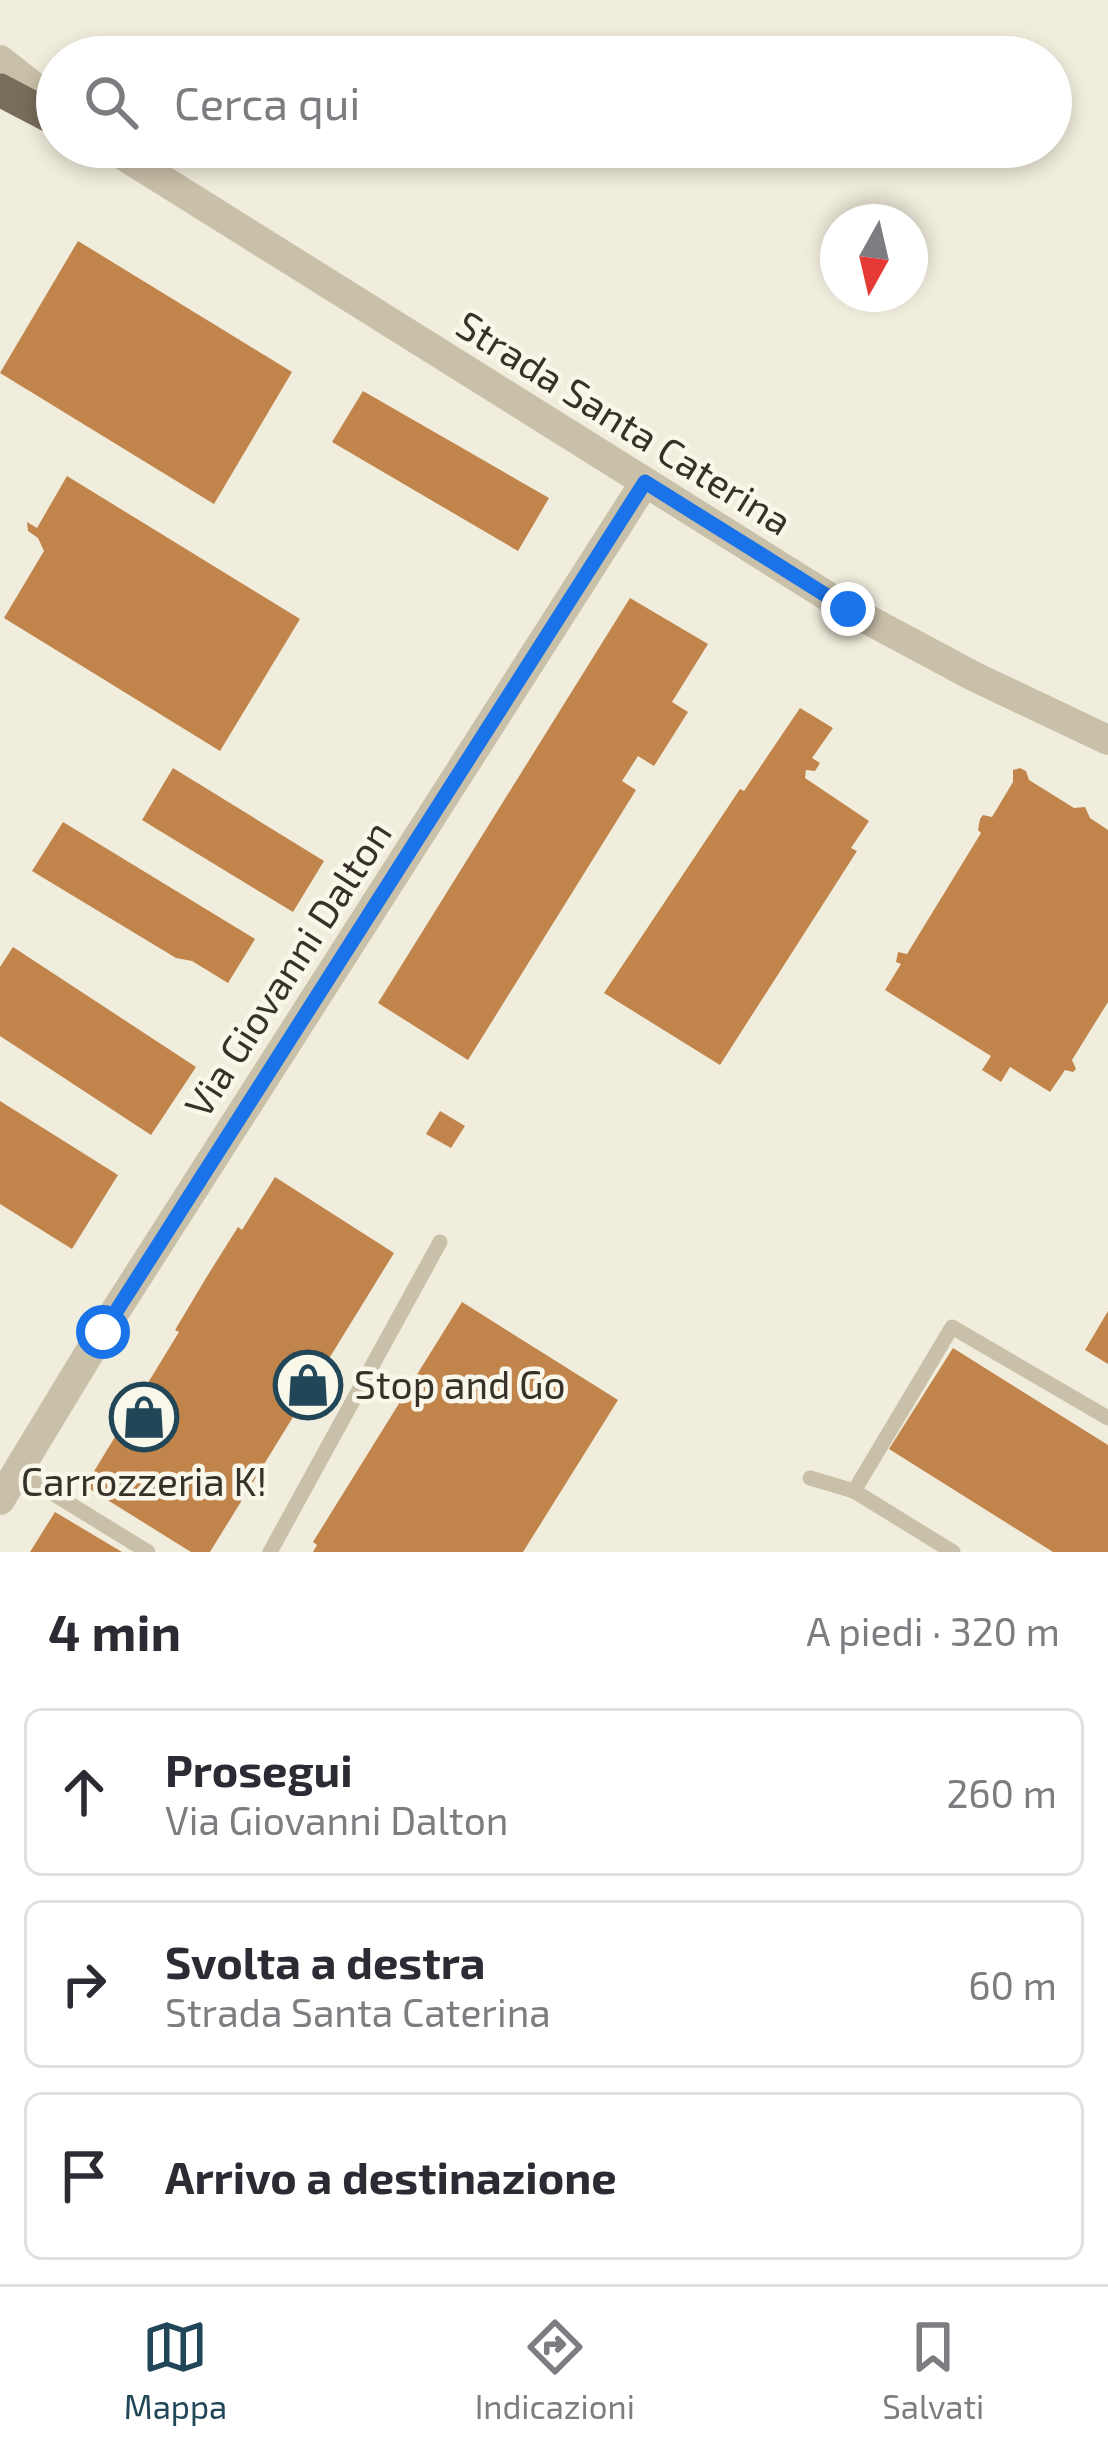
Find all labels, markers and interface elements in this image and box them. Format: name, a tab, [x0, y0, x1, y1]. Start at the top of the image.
search box	[36, 36, 1072, 168]
icon: search	[78, 69, 144, 135]
text: Cerca qui	[174, 75, 360, 129]
north arrow	[820, 204, 928, 312]
street label: Strada Santa Caterina	[449, 300, 801, 544]
route end	[821, 582, 875, 636]
street label: Via Giovanni Dalton	[173, 811, 400, 1125]
route start	[76, 1305, 130, 1359]
shop icon: Stop and Go	[273, 1350, 343, 1420]
place label: Stop and Go	[354, 1360, 566, 1407]
shop icon: Carrozzeria K!	[109, 1382, 179, 1452]
place label: Carrozzeria K!	[21, 1457, 267, 1504]
text: 4 min	[48, 1600, 181, 1661]
text: A piedi · 320 m	[806, 1607, 1060, 1654]
text: Prosegui	[165, 1742, 353, 1796]
icon: ahead	[51, 1759, 117, 1825]
text: 260 m	[946, 1769, 1057, 1816]
text: Via Giovanni Dalton	[165, 1796, 508, 1843]
text: Svolta a destra	[165, 1934, 485, 1988]
icon: right	[51, 1951, 117, 2017]
text: 60 m	[968, 1961, 1057, 2008]
text: Strada Santa Caterina	[165, 1988, 551, 2035]
icon: arrive	[51, 2143, 117, 2209]
text: Arrivo a destinazione	[165, 2149, 617, 2203]
tab: Mappa	[124, 2314, 227, 2426]
tab: Indicazioni	[475, 2314, 635, 2426]
tab: Salvati	[882, 2314, 984, 2426]

